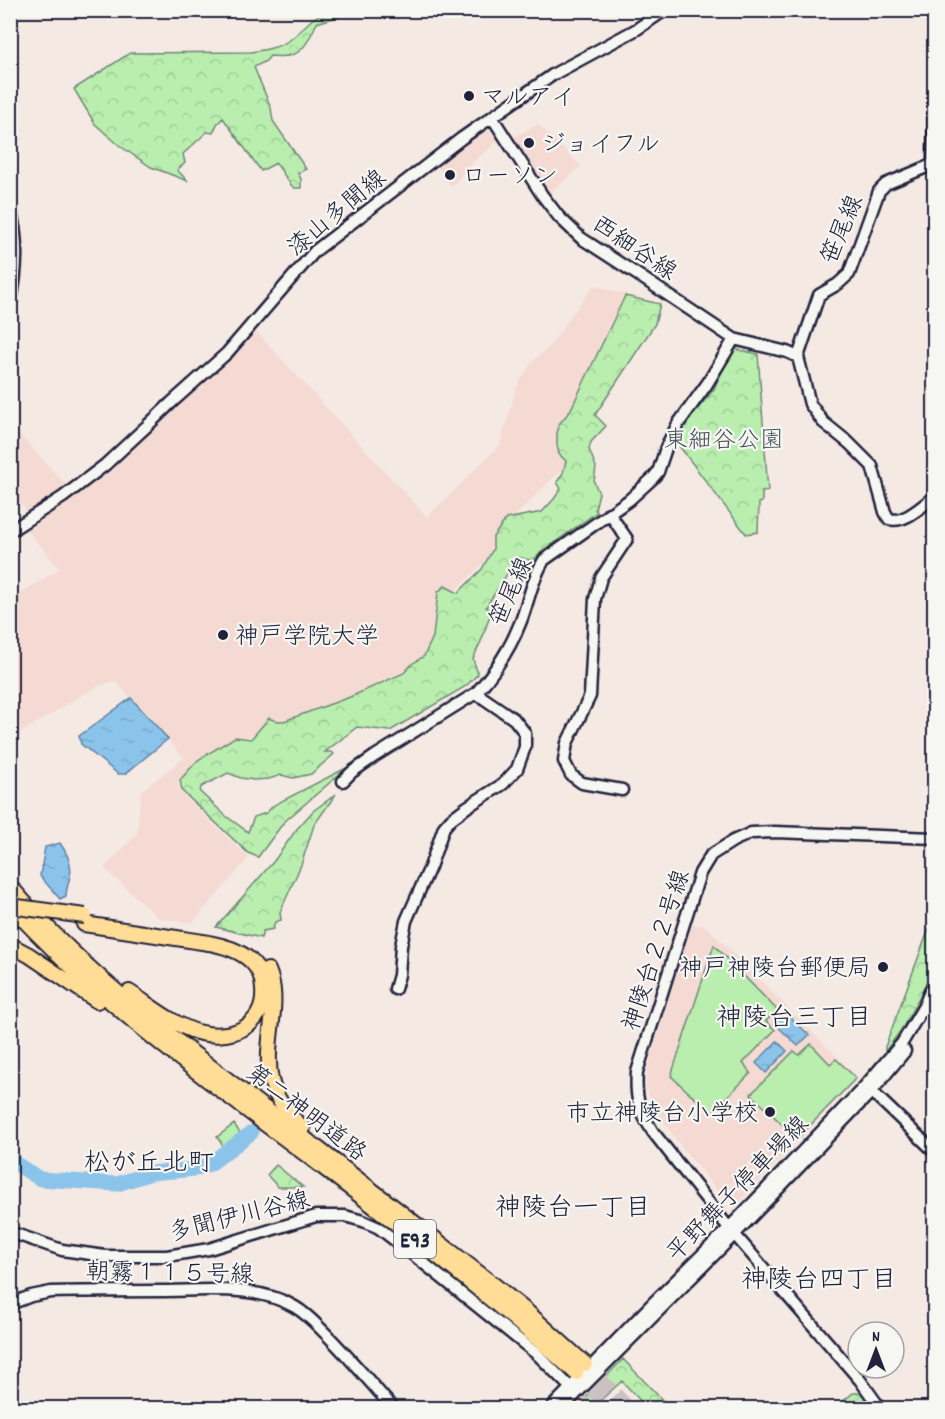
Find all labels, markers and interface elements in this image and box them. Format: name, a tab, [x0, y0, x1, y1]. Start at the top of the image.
place label: マルアイ	[481, 82, 575, 116]
marker: マルアイ	[462, 89, 476, 103]
place label: ジョイフル	[541, 129, 660, 163]
marker: ジョイフル	[522, 136, 536, 150]
place label: ローソン	[462, 161, 558, 195]
street label: 漆山多聞線	[281, 163, 395, 266]
marker: ローソン	[443, 168, 457, 182]
street label: 笹尾線	[814, 190, 873, 270]
street label: 西細谷線	[584, 209, 683, 290]
park label: 東細谷公園	[664, 425, 784, 459]
street label: 笹尾線	[483, 552, 543, 632]
place label: 神戸学院大学	[235, 621, 379, 655]
marker: 神戸学院大学	[216, 628, 230, 642]
street label: 神陵台２２号線	[616, 866, 700, 1036]
place label: 神戸神陵台郵便局	[679, 953, 871, 987]
marker: 神戸神陵台郵便局	[876, 960, 890, 974]
district label: 神陵台三丁目	[716, 1001, 872, 1038]
street label: 第二神明道路	[237, 1057, 373, 1171]
place label: 市立神陵台小学校	[566, 1098, 758, 1132]
marker: 市立神陵台小学校	[763, 1105, 777, 1119]
street label: 平野舞子停車場線	[660, 1109, 818, 1271]
district label: 松が丘北町	[84, 1146, 214, 1183]
street label: 多聞伊川谷線	[166, 1184, 314, 1252]
district label: 神陵台一丁目	[495, 1191, 651, 1228]
road number: E93	[394, 1220, 436, 1258]
street label: 朝霧１１５号線	[86, 1257, 254, 1293]
district label: 神陵台四丁目	[741, 1263, 897, 1300]
north arrow	[846, 1320, 906, 1380]
text: N	[872, 1326, 880, 1349]

